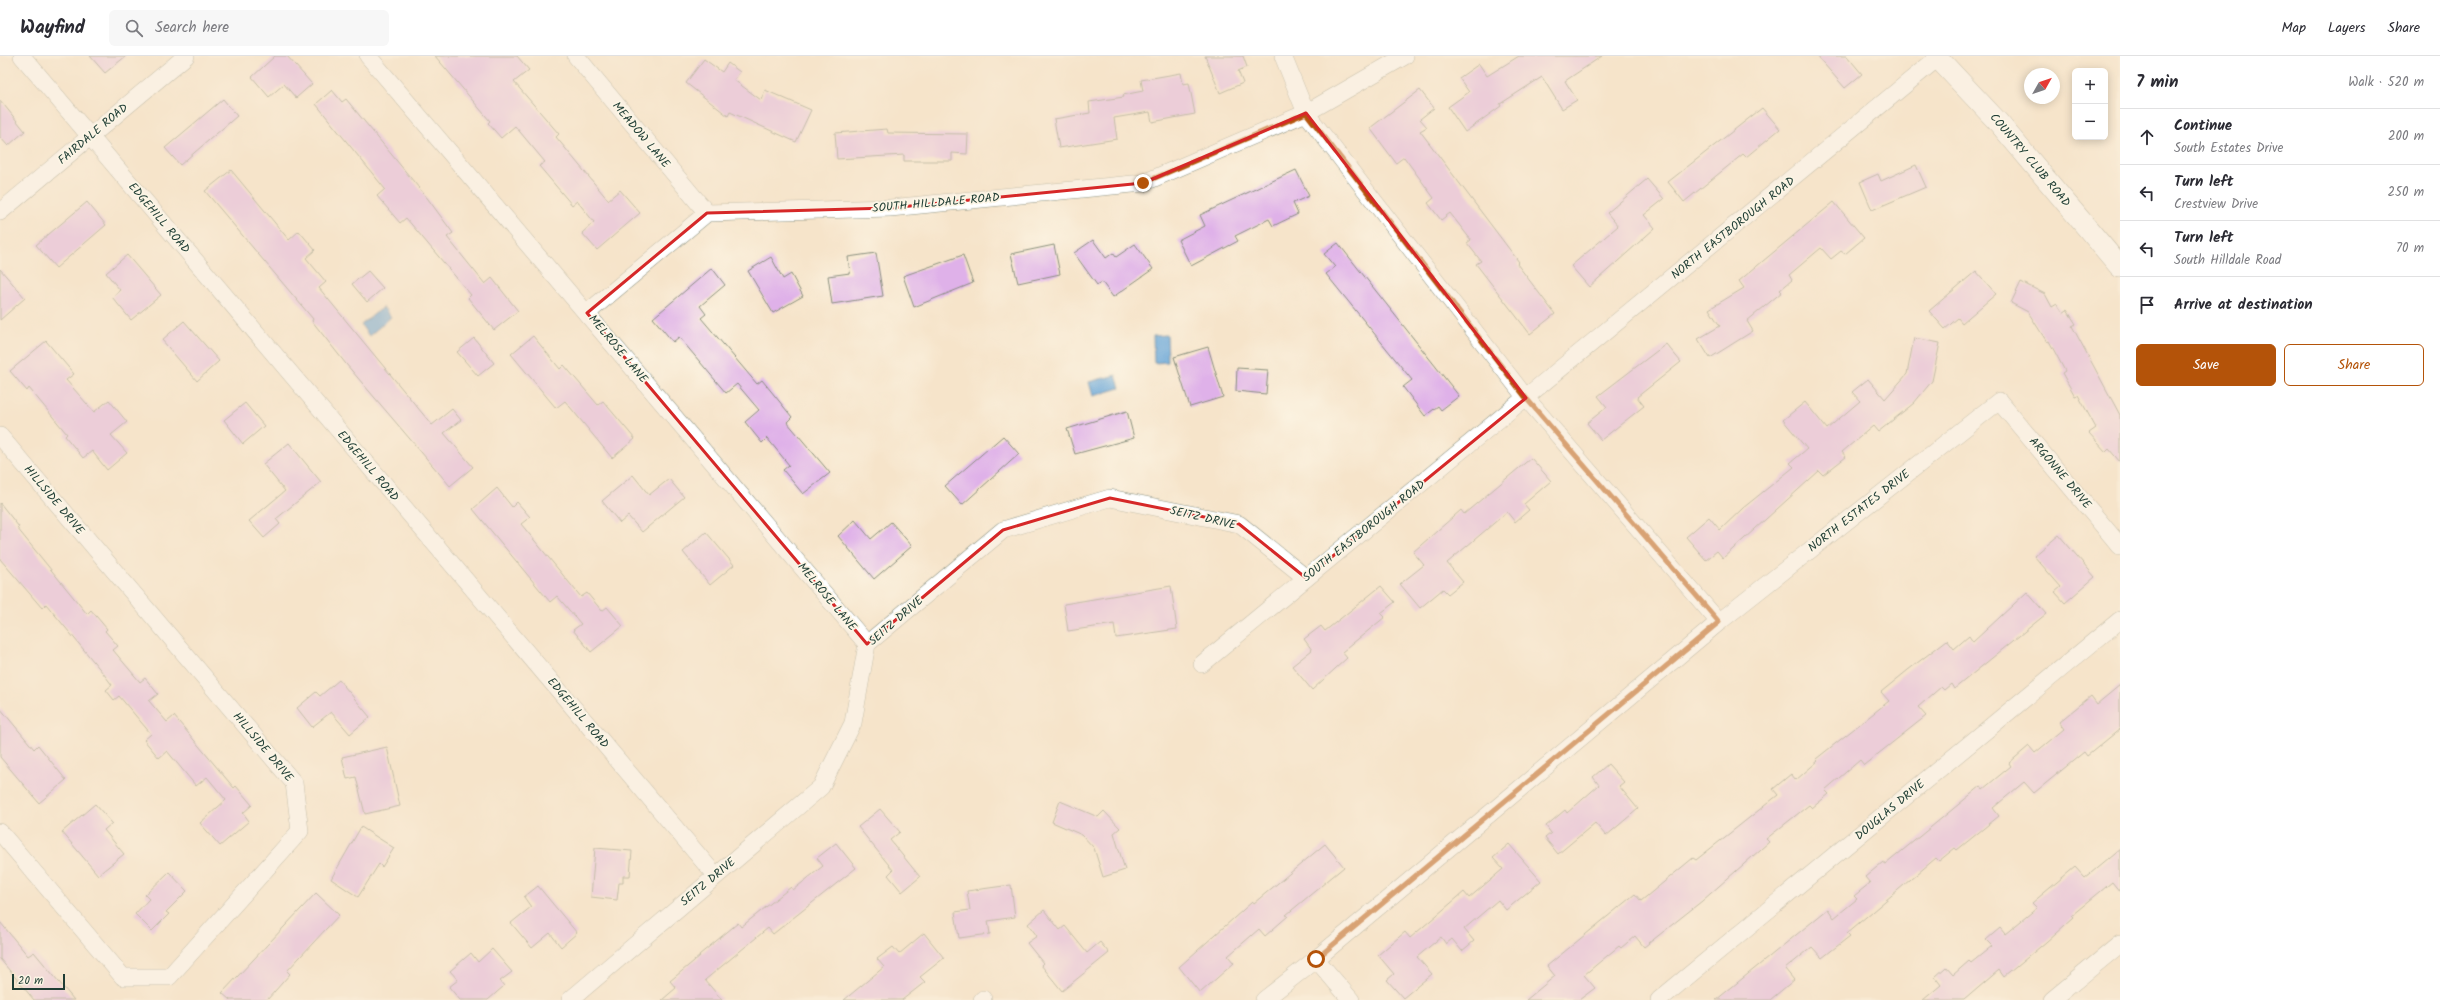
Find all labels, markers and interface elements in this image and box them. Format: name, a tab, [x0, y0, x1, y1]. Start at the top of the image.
search box	[109, 10, 389, 46]
text: Wayfind	[20, 13, 85, 43]
text: Search here	[155, 16, 229, 40]
icon: search	[123, 17, 145, 39]
text: Map	[2282, 17, 2306, 39]
text: Layers	[2328, 17, 2366, 39]
text: Share	[2388, 17, 2420, 39]
north arrow	[2024, 68, 2060, 104]
map controls	[2072, 68, 2108, 140]
button: +	[2072, 68, 2108, 104]
text: 7 min	[2136, 69, 2178, 96]
text: Walk · 520 m	[2348, 72, 2424, 93]
street label: MEADOW LANE	[607, 97, 675, 173]
street label: FAIRDALE ROAD	[54, 99, 133, 169]
button: −	[2072, 104, 2108, 140]
street label: COUNTRY CLUB ROAD	[1985, 109, 2075, 211]
text: Continue	[2174, 114, 2232, 138]
icon: ahead	[2136, 126, 2158, 148]
text: 200 m	[2388, 126, 2424, 147]
text: South Estates Drive	[2174, 138, 2283, 159]
text: Turn left	[2174, 170, 2234, 194]
street label: NORTH EASTBOROUGH ROAD	[1667, 172, 1799, 284]
route end	[1134, 174, 1152, 192]
street label: EDGEHILL ROAD	[123, 178, 195, 258]
icon: left	[2136, 182, 2158, 204]
text: 250 m	[2387, 182, 2424, 203]
street label: SOUTH HILLDALE ROAD	[871, 188, 1001, 218]
text: Crestview Drive	[2174, 194, 2258, 215]
text: Turn left	[2174, 226, 2234, 250]
icon: left	[2136, 238, 2158, 260]
text: 70 m	[2396, 238, 2424, 259]
text: South Hilldale Road	[2174, 250, 2281, 271]
text: Arrive at destination	[2174, 293, 2313, 317]
icon: arrive	[2136, 294, 2158, 316]
street label: MELROSE LANE	[584, 310, 653, 388]
button: Save	[2136, 344, 2276, 386]
button: Share	[2284, 344, 2424, 386]
street label: EDGEHILL ROAD	[332, 426, 404, 506]
street label: ARGONNE DRIVE	[2024, 433, 2096, 514]
street label: HILLSIDE DRIVE	[19, 461, 90, 540]
street label: NORTH ESTATES DRIVE	[1804, 464, 1915, 557]
street label: SOUTH EASTBOROUGH ROAD	[1298, 475, 1430, 587]
street label: SEITZ DRIVE	[1168, 501, 1239, 535]
street label: MELROSE LANE	[793, 558, 862, 636]
street label: SEITZ DRIVE	[864, 591, 928, 650]
street label: EDGEHILL ROAD	[542, 673, 614, 753]
street label: HILLSIDE DRIVE	[228, 708, 299, 787]
street label: DOUGLAS DRIVE	[1851, 774, 1930, 845]
street label: SEITZ DRIVE	[676, 852, 741, 911]
route start	[1307, 950, 1325, 968]
scale bar	[12, 972, 65, 991]
text: 20 m	[18, 972, 43, 990]

